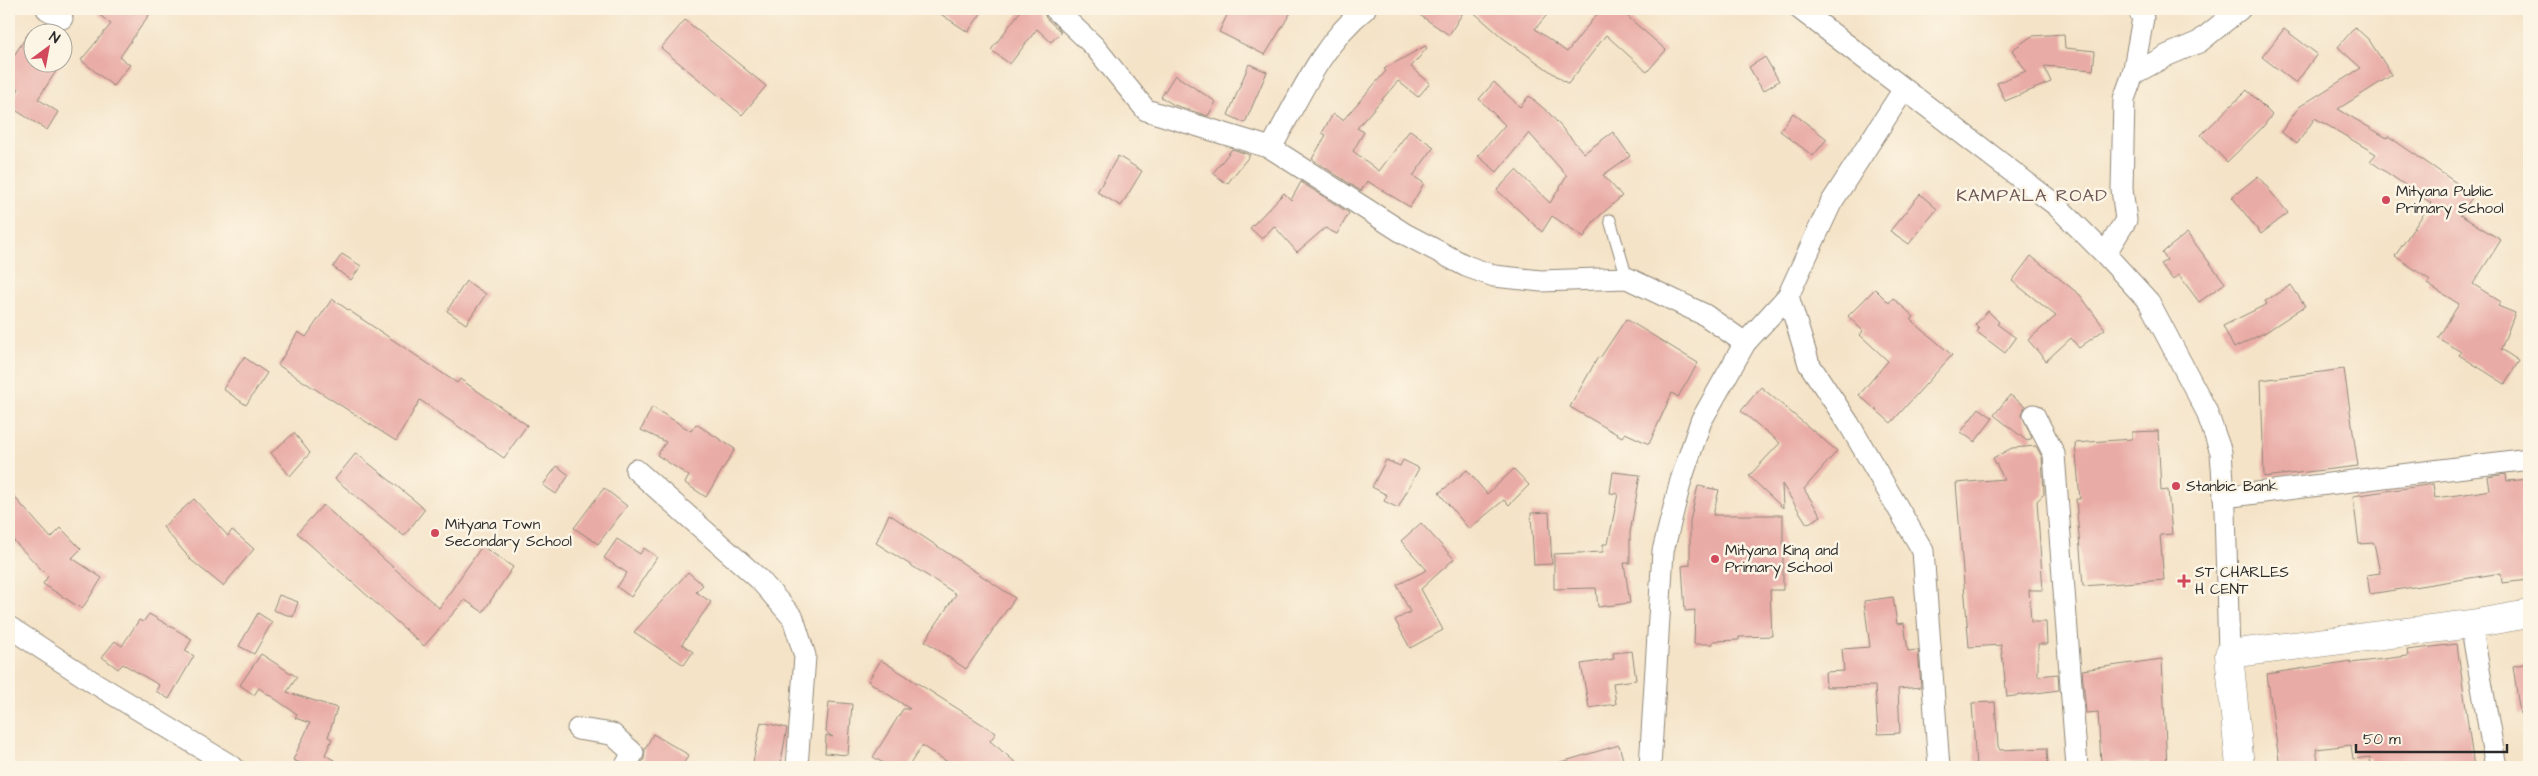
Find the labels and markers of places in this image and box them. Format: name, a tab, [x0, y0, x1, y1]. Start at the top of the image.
place label: Mityana Public Primary School	[2396, 181, 2504, 220]
marker: Mityana Public Primary School	[2380, 194, 2392, 206]
place label: Stanbic Bank	[2186, 476, 2278, 497]
marker: Stanbic Bank	[2170, 480, 2182, 492]
place label: Mityana Town Secondary School	[445, 514, 572, 553]
marker: Mityana Town Secondary School	[429, 527, 441, 539]
place label: Mityana King and Primary School	[1725, 540, 1838, 579]
marker: Mityana King and Primary School	[1709, 553, 1721, 565]
place label: ST CHARLES H CENT	[2195, 562, 2289, 600]
marker: ST CHARLES H CENT	[2177, 574, 2191, 588]

